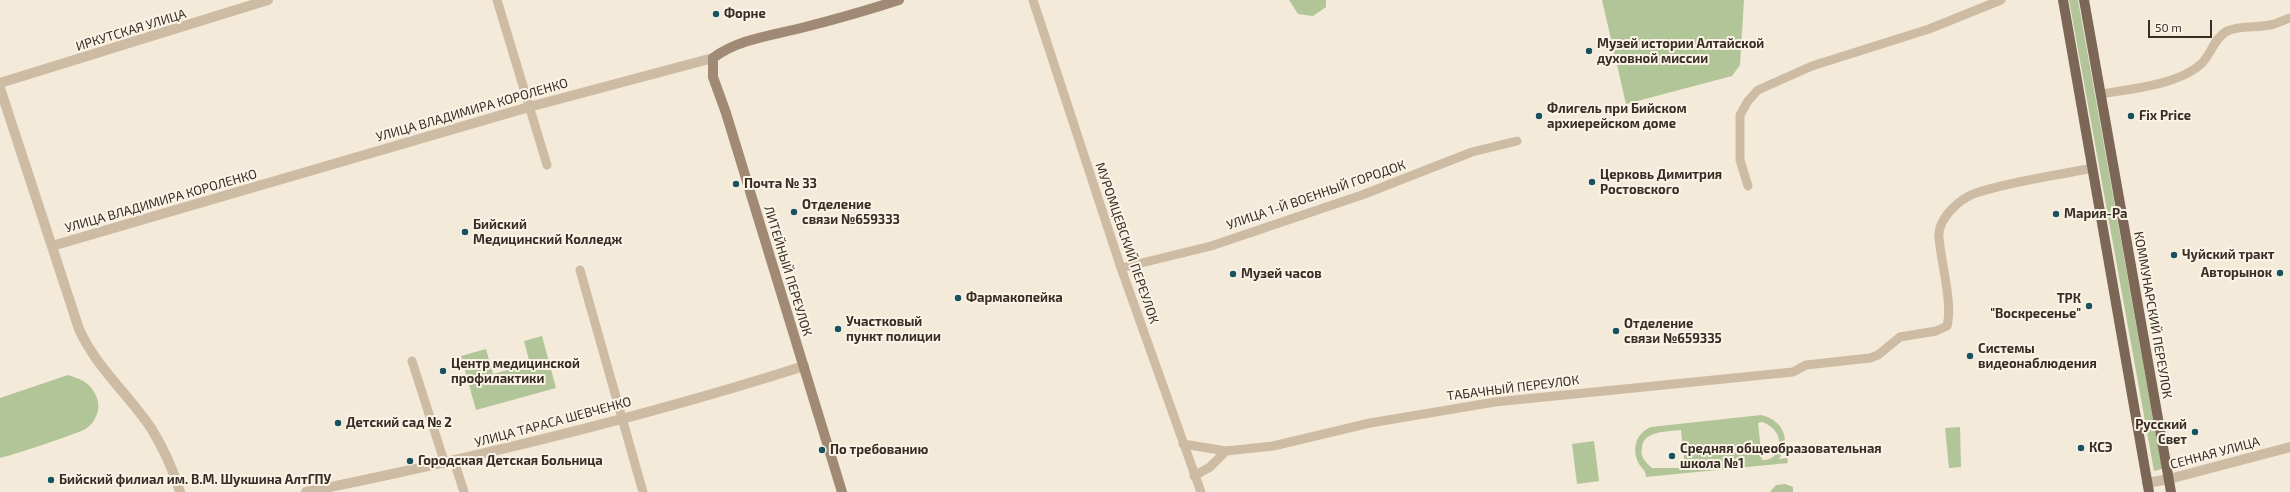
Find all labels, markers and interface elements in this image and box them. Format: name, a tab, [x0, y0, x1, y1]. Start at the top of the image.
street label: ИРКУТСКАЯ УЛИЦА	[74, 6, 188, 54]
place label: Форне	[724, 6, 766, 22]
marker: Форне	[711, 9, 721, 19]
scale bar	[2150, 12, 2214, 38]
text: 50 m	[2155, 20, 2182, 34]
place label: Музей истории Алтайской духовной миссии	[1597, 36, 1764, 67]
marker: Музей истории Алтайской духовной миссии	[1584, 46, 1594, 56]
street label: УЛИЦА ВЛАДИМИРА КОРОЛЕНКО	[374, 75, 570, 145]
place label: Флигель при Бийском архиерейском доме	[1547, 101, 1687, 132]
place label: Fix Price	[2139, 108, 2191, 124]
marker: Флигель при Бийском архиерейском доме	[1534, 111, 1544, 121]
marker: Fix Price	[2126, 111, 2136, 121]
street label: УЛИЦА 1-Й ВОЕННЫЙ ГОРОДОК	[1225, 157, 1407, 233]
street label: МУРОМЦЕВСКИЙ ПЕРЕУЛОК	[1092, 160, 1162, 326]
street label: УЛИЦА ВЛАДИМИРА КОРОЛЕНКО	[63, 166, 259, 236]
place label: Церковь Димитрия Ростовского	[1600, 167, 1722, 198]
place label: Почта № 33	[744, 176, 817, 192]
marker: Церковь Димитрия Ростовского	[1587, 177, 1597, 187]
marker: Почта № 33	[731, 179, 741, 189]
place label: Отделение связи №659333	[802, 197, 900, 228]
street label: ЛИТЕЙНЫЙ ПЕРЕУЛОК	[761, 204, 815, 338]
place label: Мария-Ра	[2064, 206, 2127, 222]
marker: Отделение связи №659333	[789, 207, 799, 217]
marker: Мария-Ра	[2051, 209, 2061, 219]
place label: Бийский Медицинский Колледж	[473, 217, 622, 248]
marker: Бийский Медицинский Колледж	[460, 227, 470, 237]
street label: КОММУНАРСКИЙ ПЕРЕУЛОК	[2131, 230, 2175, 400]
place label: Чуйский тракт	[2182, 247, 2275, 263]
marker: Чуйский тракт	[2169, 250, 2179, 260]
place label: Авторынок	[2201, 265, 2272, 281]
place label: Музей часов	[1241, 266, 1322, 282]
marker: Авторынок	[2275, 268, 2285, 278]
marker: Музей часов	[1228, 269, 1238, 279]
place label: Фармакопейка	[966, 290, 1063, 306]
place label: ТРК "Воскресенье"	[1990, 291, 2081, 322]
marker: Фармакопейка	[953, 293, 963, 303]
marker: ТРК "Воскресенье"	[2084, 301, 2094, 311]
place label: Участковый пункт полиции	[846, 314, 941, 345]
place label: Отделение связи №659335	[1624, 316, 1722, 347]
marker: Участковый пункт полиции	[833, 324, 843, 334]
marker: Отделение связи №659335	[1611, 326, 1621, 336]
place label: Системы видеонаблюдения	[1978, 341, 2097, 372]
marker: Системы видеонаблюдения	[1965, 351, 1975, 361]
place label: Центр медицинской профилактики	[451, 356, 580, 387]
marker: Центр медицинской профилактики	[438, 366, 448, 376]
street label: ТАБАЧНЫЙ ПЕРЕУЛОК	[1446, 372, 1580, 404]
street label: УЛИЦА ТАРАСА ШЕВЧЕНКО	[473, 394, 633, 450]
place label: Детский сад № 2	[346, 415, 452, 431]
place label: Русский Свет	[2135, 417, 2187, 448]
marker: Детский сад № 2	[333, 418, 343, 428]
marker: Русский Свет	[2190, 427, 2200, 437]
street label: СЕННАЯ УЛИЦА	[2168, 434, 2262, 472]
place label: КСЭ	[2089, 440, 2113, 456]
place label: Средняя общеобразовательная школа №1	[1680, 441, 1882, 472]
place label: По требованию	[830, 442, 928, 458]
marker: КСЭ	[2076, 443, 2086, 453]
marker: По требованию	[817, 445, 827, 455]
marker: Средняя общеобразовательная школа №1	[1667, 451, 1677, 461]
place label: Городская Детская Больница	[418, 453, 603, 469]
marker: Городская Детская Больница	[405, 456, 415, 466]
place label: Бийский филиал им. В.М. Шукшина АлтГПУ	[59, 472, 331, 488]
marker: Бийский филиал им. В.М. Шукшина АлтГПУ	[46, 475, 56, 485]

